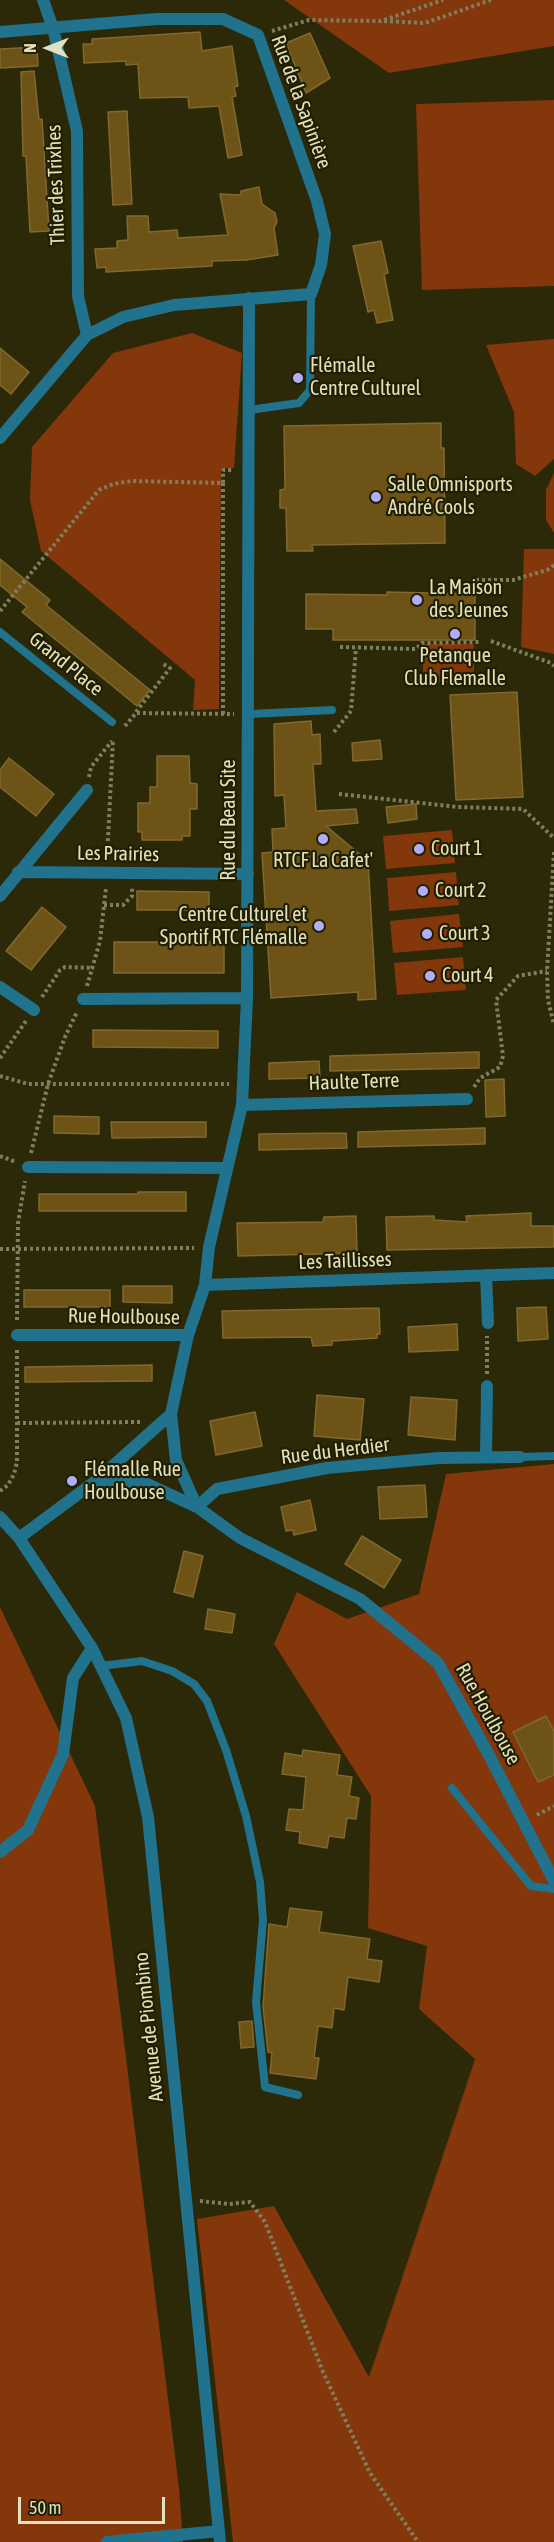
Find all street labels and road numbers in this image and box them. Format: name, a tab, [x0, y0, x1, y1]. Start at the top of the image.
street label: Rue de la Sapinière	[266, 32, 336, 172]
street label: Thier des Trixhes	[42, 124, 70, 246]
street label: Grand Place	[24, 627, 108, 701]
street label: Rue du Beau Site	[217, 759, 241, 881]
street label: Les Prairies	[77, 841, 159, 867]
street label: Haulte Terre	[308, 1068, 400, 1096]
street label: Les Taillisses	[298, 1247, 392, 1275]
street label: Rue Houlbouse	[68, 1304, 180, 1330]
street label: Rue du Herdier	[279, 1432, 391, 1470]
street label: Rue Houlbouse	[450, 1659, 526, 1769]
street label: Avenue de Piombino	[129, 1951, 169, 2103]

